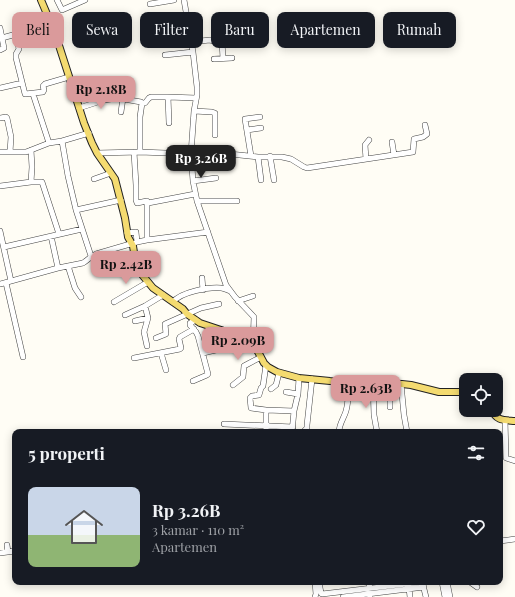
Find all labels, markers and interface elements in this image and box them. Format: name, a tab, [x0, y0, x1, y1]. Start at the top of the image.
chip: Beli	[12, 12, 64, 48]
chip: Sewa	[72, 12, 132, 48]
chip: Filter	[140, 12, 203, 48]
chip: Baru	[211, 12, 269, 48]
chip: Apartemen	[277, 12, 375, 48]
chip: Rumah	[383, 12, 456, 48]
pin: Rp 2.18B	[60, 76, 142, 110]
text: Rp 2.18B	[75, 80, 127, 97]
pin: Rp 3.26B	[160, 145, 242, 179]
text: Rp 3.26B	[175, 149, 227, 166]
pin: Rp 2.42B	[85, 251, 167, 285]
text: Rp 2.42B	[100, 255, 152, 272]
pin: Rp 2.09B	[197, 327, 279, 361]
text: Rp 2.09B	[211, 331, 265, 348]
map controls	[459, 373, 503, 417]
button: locate	[459, 373, 503, 417]
pin: Rp 2.63B	[325, 375, 407, 409]
text: Rp 2.63B	[340, 379, 392, 396]
text: 5 properti	[28, 442, 105, 464]
icon: filters	[465, 442, 487, 464]
text: Rp 3.26B	[152, 499, 221, 521]
icon: home	[60, 503, 108, 551]
icon: heart	[465, 516, 487, 538]
text: 3 kamar · 110 m²	[152, 521, 244, 538]
text: Apartemen	[152, 538, 217, 555]

